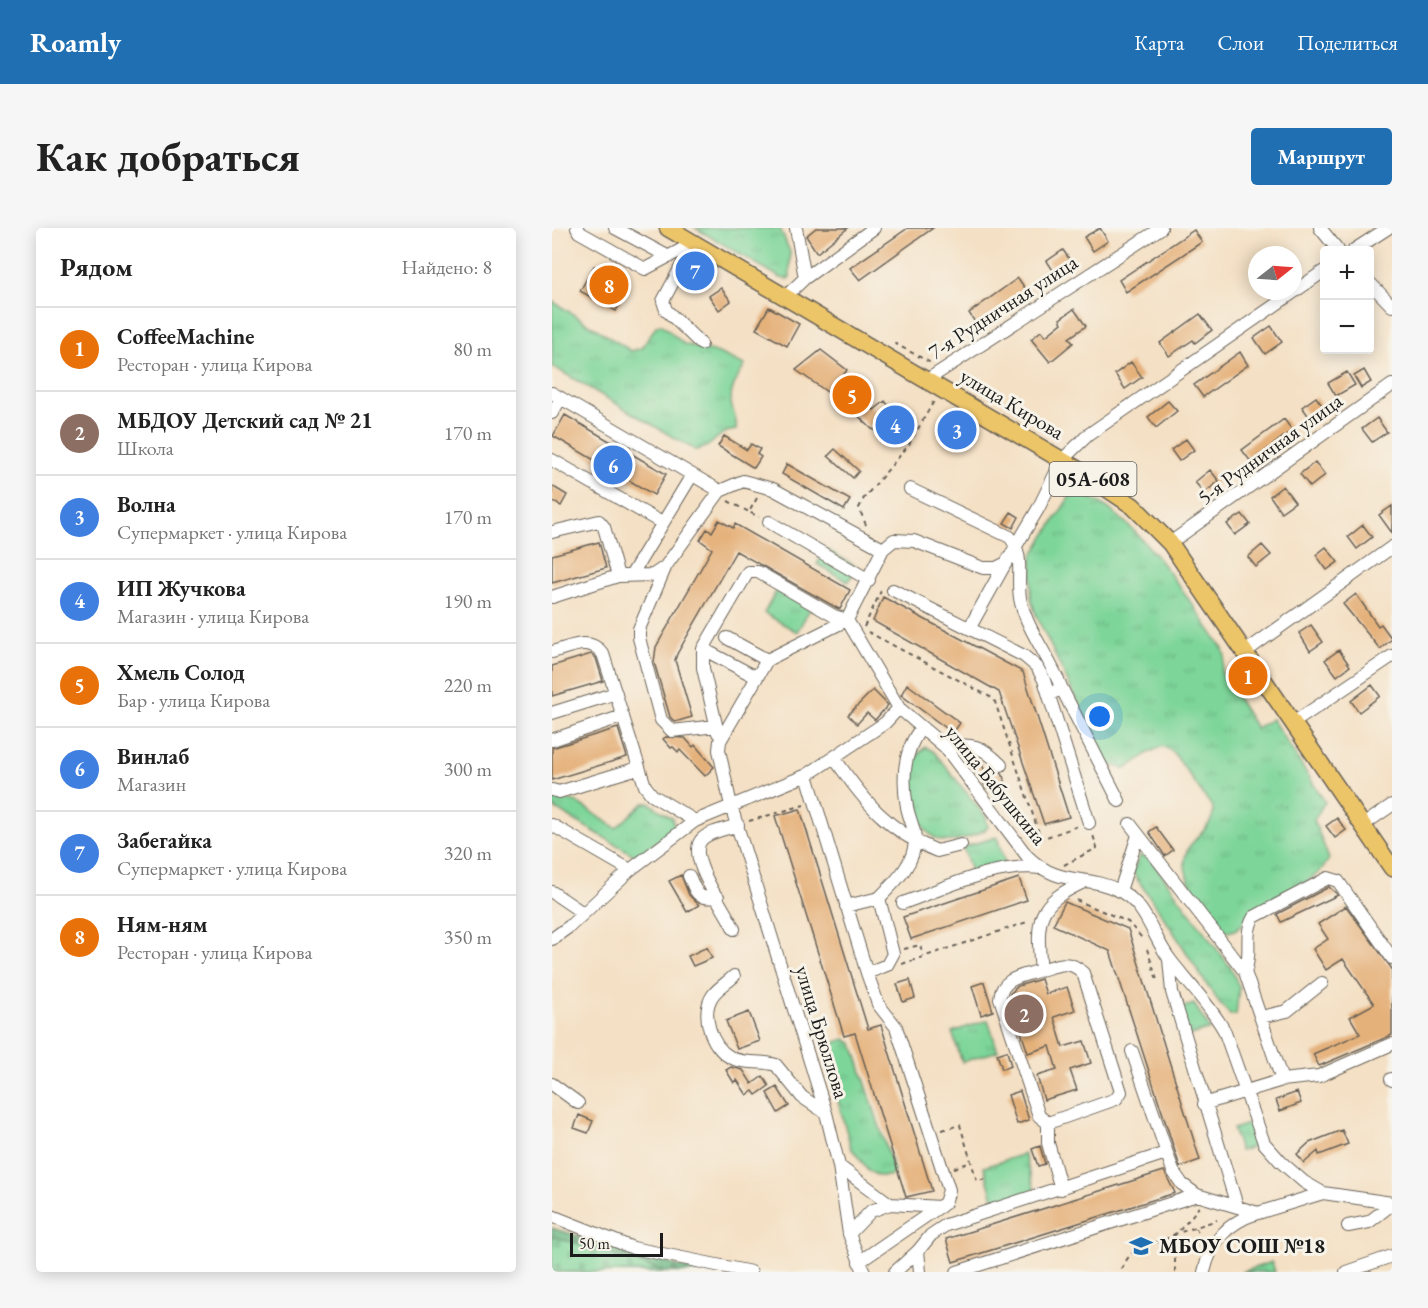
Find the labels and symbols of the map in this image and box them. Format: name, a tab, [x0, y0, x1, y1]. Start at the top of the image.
north arrow	[1248, 246, 1302, 300]
pin: 7	[676, 248, 714, 294]
street label: 7-я Рудничная улица	[923, 248, 1083, 365]
pin: 8	[590, 262, 628, 308]
street label: улица Кирова	[955, 362, 1070, 446]
pin: 5	[832, 372, 872, 418]
street label: 5-я Рудничная улица	[1192, 387, 1348, 510]
pin: 4	[876, 402, 914, 448]
pin: 3	[938, 408, 976, 452]
pin: 6	[594, 442, 632, 488]
road number: 05А-608	[1050, 462, 1136, 496]
pin: 1	[1228, 654, 1268, 698]
your location	[1085, 702, 1114, 731]
street label: улица Бабушкина	[940, 719, 1054, 851]
street label: улица Брюллова	[789, 962, 856, 1102]
pin: 2	[1004, 992, 1044, 1036]
scale bar	[570, 1230, 663, 1258]
place label: МБОУ СОШ №18	[1159, 1232, 1325, 1259]
school or university icon: МБОУ СОШ №18	[1128, 1233, 1154, 1259]

